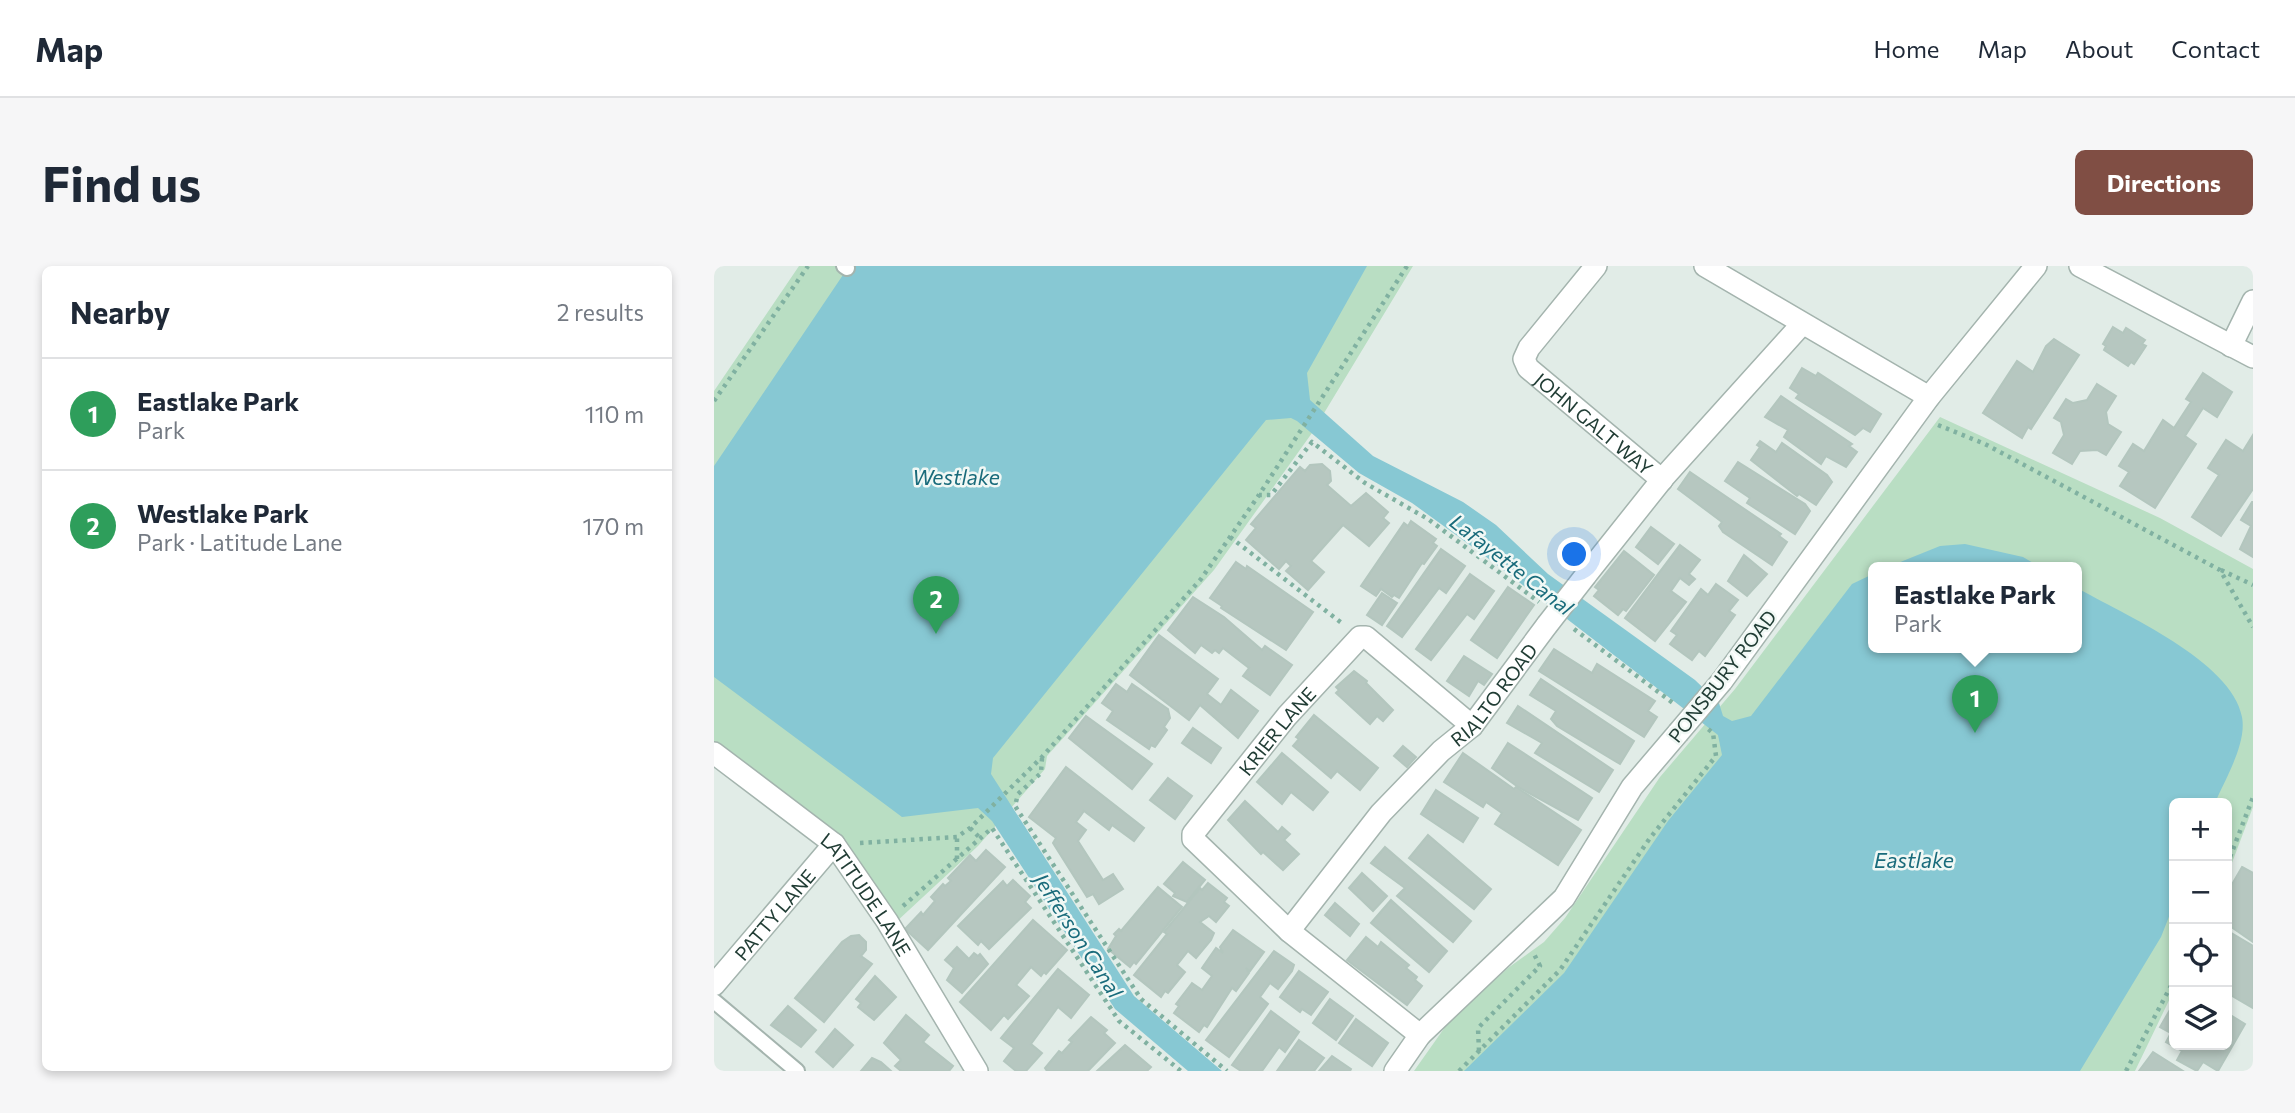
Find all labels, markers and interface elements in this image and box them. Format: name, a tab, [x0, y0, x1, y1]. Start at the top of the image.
text: Map	[35, 28, 103, 69]
text: Home	[1874, 34, 1940, 63]
text: Map	[1978, 34, 2027, 63]
text: About	[2065, 34, 2133, 63]
text: Contact	[2171, 34, 2260, 63]
button: Directions	[2075, 150, 2253, 215]
text: Find us	[42, 152, 201, 212]
text: Nearby	[70, 293, 170, 330]
text: 2 results	[557, 298, 644, 326]
street label: JOHN GALT WAY	[1530, 367, 1658, 479]
text: Eastlake Park	[137, 385, 299, 416]
text: 1	[88, 400, 98, 428]
text: 110 m	[585, 400, 644, 428]
text: Park	[137, 416, 185, 444]
water label: Westlake	[912, 464, 1000, 489]
text: Westlake Park	[137, 497, 309, 528]
water label: Lafayette Canal	[1446, 508, 1579, 620]
text: 2	[86, 512, 100, 540]
text: 170 m	[583, 512, 644, 540]
text: Park · Latitude Lane	[137, 528, 343, 556]
your location	[1557, 537, 1591, 571]
popup	[1868, 562, 2082, 653]
pin: 2	[913, 576, 959, 634]
text: Eastlake Park	[1894, 578, 2056, 609]
street label: PONSBURY ROAD	[1663, 605, 1781, 747]
text: Park	[1894, 609, 1942, 637]
street label: RIALTO ROAD	[1446, 638, 1541, 750]
pin: 1	[1952, 675, 1998, 733]
street label: KRIER LANE	[1233, 682, 1320, 779]
map controls	[2169, 798, 2232, 1050]
button: +	[2169, 798, 2232, 861]
street label: LATITUDE LANE	[817, 827, 916, 960]
water label: Eastlake	[1874, 847, 1954, 872]
button: −	[2169, 861, 2232, 924]
street label: PATTY LANE	[729, 864, 819, 964]
water label: Jefferson Canal	[1028, 866, 1129, 1003]
button: locate	[2169, 924, 2232, 987]
button: layers	[2169, 987, 2232, 1050]

